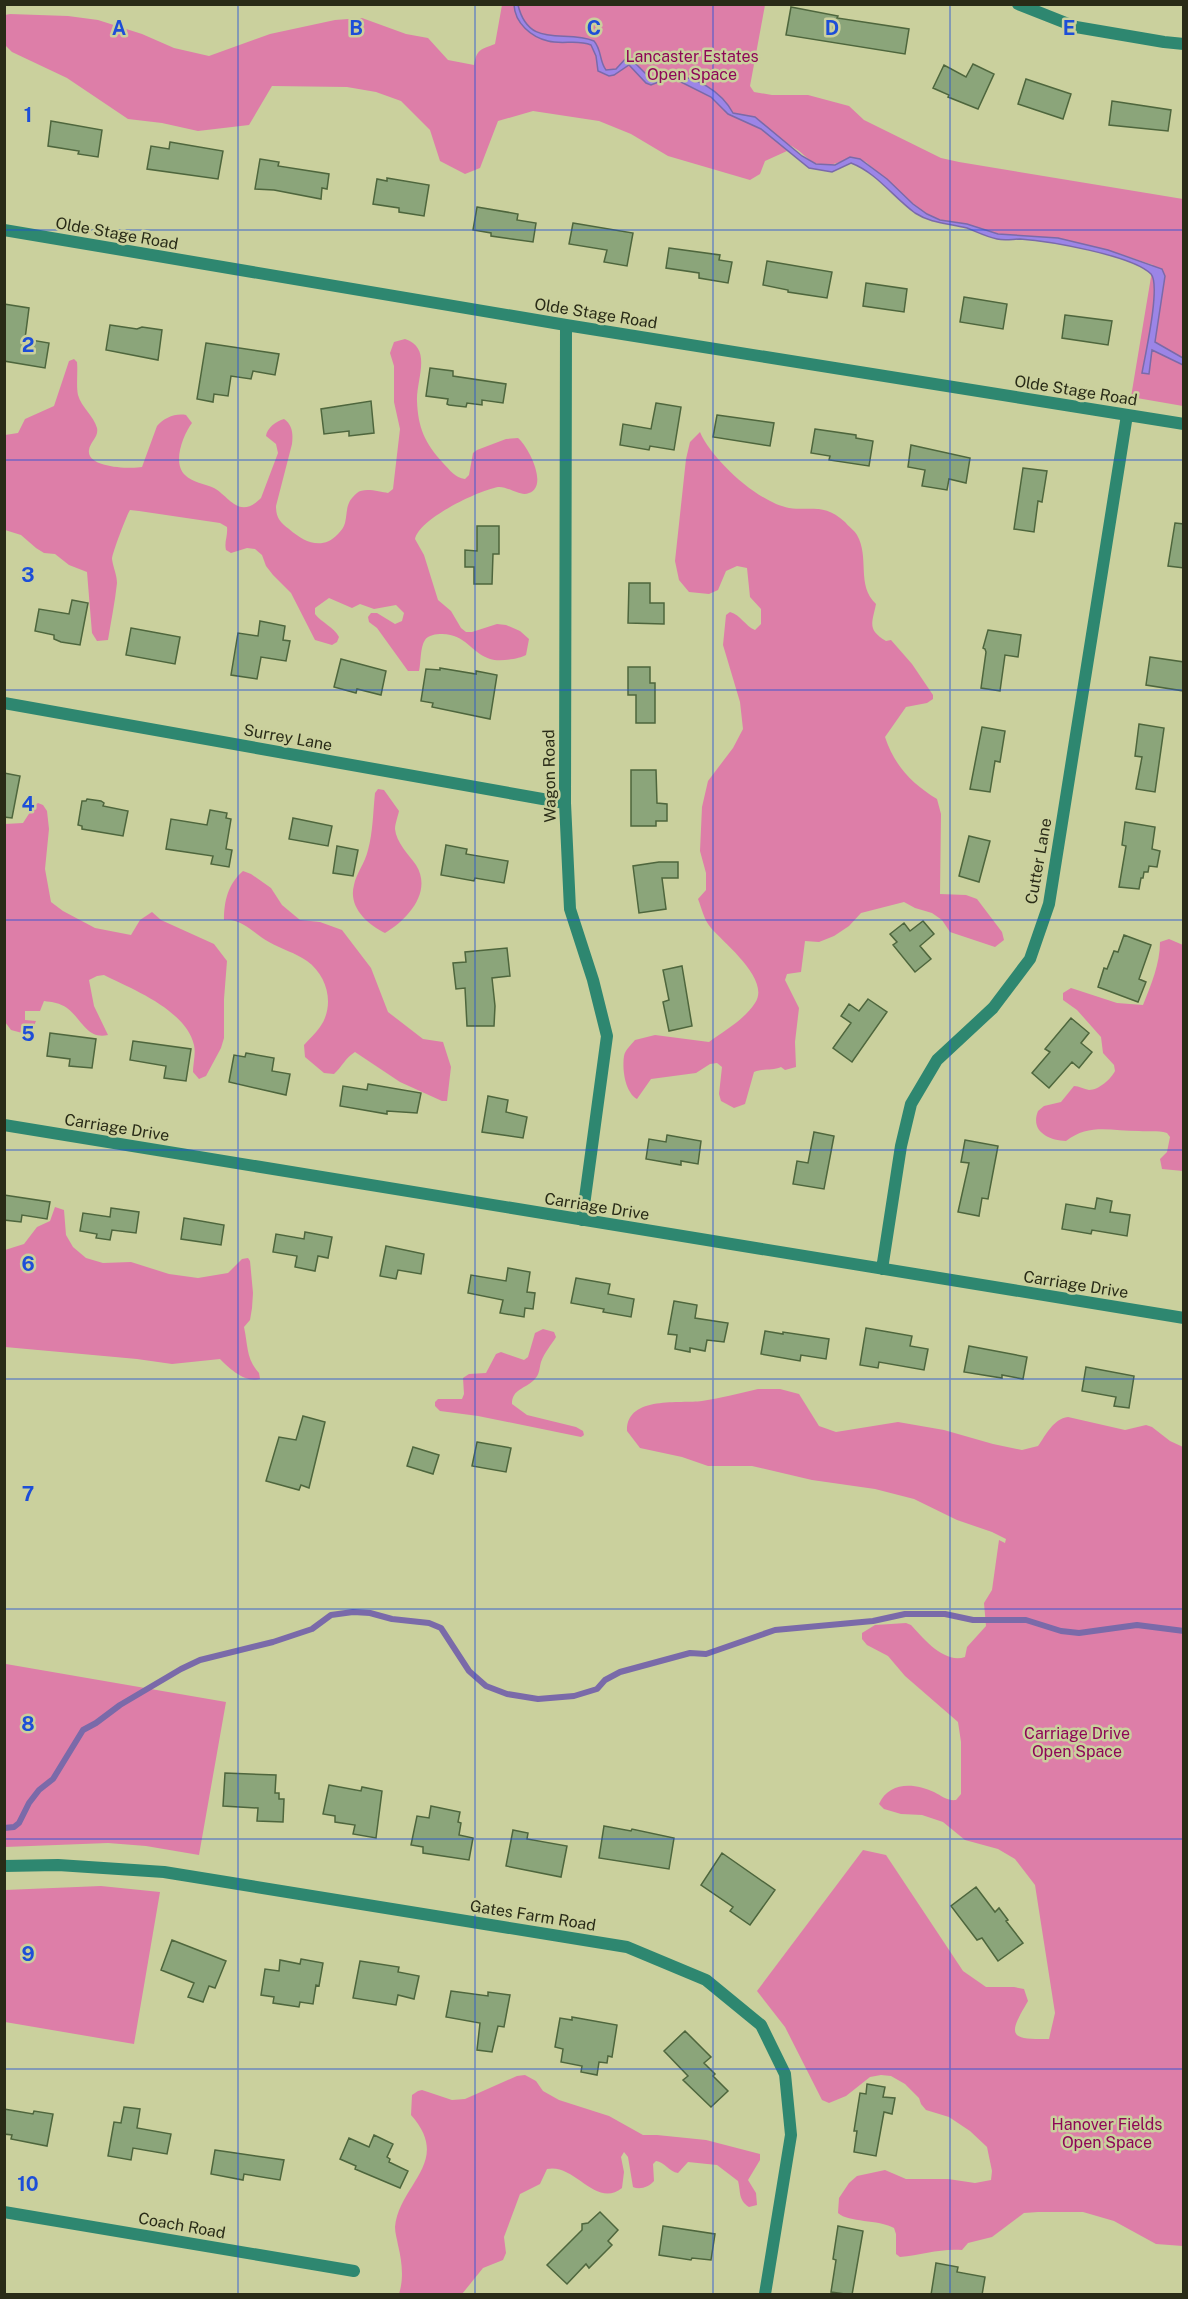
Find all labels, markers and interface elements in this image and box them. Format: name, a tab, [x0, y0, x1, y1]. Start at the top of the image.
text: A	[112, 16, 126, 40]
text: B	[349, 16, 363, 40]
text: C	[587, 16, 601, 40]
text: D	[825, 16, 839, 40]
text: E	[1063, 16, 1075, 40]
park label: Lancaster Estates Open Space	[625, 47, 759, 84]
text: 1	[24, 103, 32, 127]
street label: Olde Stage Road	[54, 213, 180, 254]
street label: Olde Stage Road	[533, 294, 659, 333]
text: 2	[22, 333, 34, 357]
street label: Olde Stage Road	[1013, 371, 1139, 410]
text: 3	[21, 563, 35, 587]
street label: Surrey Lane	[242, 720, 334, 755]
street label: Wagon Road	[539, 729, 560, 823]
text: 4	[21, 792, 35, 816]
street label: Cutter Lane	[1022, 817, 1055, 906]
text: 5	[21, 1022, 35, 1046]
street label: Carriage Drive	[63, 1110, 171, 1145]
street label: Carriage Drive	[543, 1189, 651, 1224]
text: 6	[21, 1252, 35, 1276]
street label: Carriage Drive	[1022, 1267, 1130, 1302]
text: 7	[22, 1482, 34, 1506]
text: 8	[21, 1712, 35, 1736]
park label: Carriage Drive Open Space	[1024, 1724, 1130, 1761]
street label: Gates Farm Road	[469, 1896, 597, 1935]
text: 9	[21, 1942, 35, 1966]
park label: Hanover Fields Open Space	[1052, 2115, 1162, 2152]
text: 10	[17, 2172, 39, 2196]
street label: Coach Road	[137, 2208, 227, 2243]

